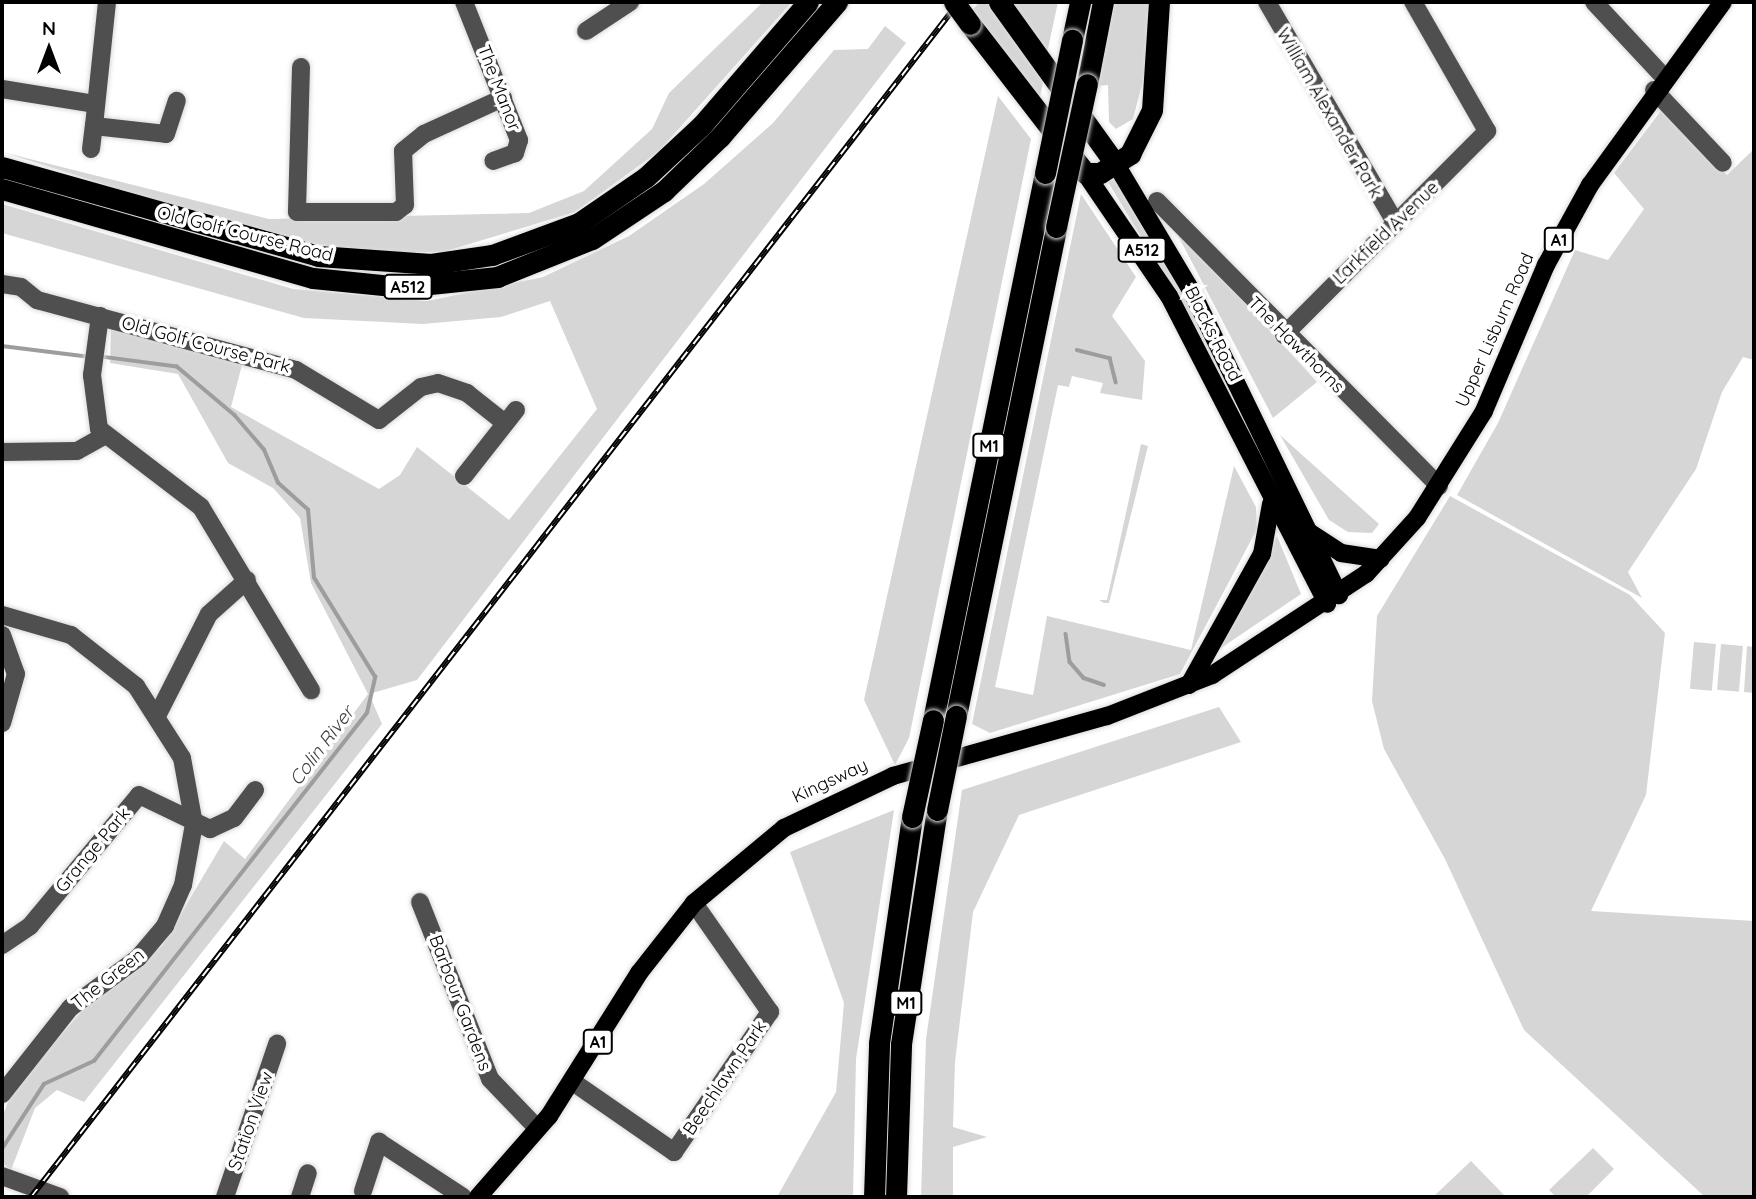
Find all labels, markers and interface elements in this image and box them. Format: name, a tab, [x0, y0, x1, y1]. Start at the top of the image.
north arrow	[14, 14, 84, 84]
text: N	[42, 16, 56, 40]
street label: William Alexander Park	[1272, 24, 1386, 202]
street label: The Manor	[473, 42, 525, 134]
street label: Larkfield Avenue	[1329, 177, 1443, 289]
street label: Old Golf Course Road	[155, 202, 335, 266]
road number: A1	[1543, 228, 1575, 252]
road number: A512	[1118, 238, 1166, 262]
street label: Upper Lisburn Road	[1451, 250, 1539, 410]
road number: A512	[384, 274, 432, 300]
street label: Blacks Road	[1180, 283, 1246, 385]
street label: The Hawthorns	[1243, 292, 1349, 398]
street label: Old Golf Course Park	[119, 312, 293, 378]
road number: M1	[972, 434, 1006, 458]
water label: Colin River	[285, 702, 359, 790]
street label: Kingsway	[789, 754, 871, 808]
street label: Grange Park	[51, 803, 135, 897]
street label: Barbour Gardens	[424, 932, 496, 1074]
street label: The Green	[67, 944, 149, 1014]
road number: M1	[888, 990, 923, 1015]
street label: Beechlawn Park	[679, 1017, 771, 1139]
road number: A1	[582, 1030, 614, 1054]
street label: Station View	[224, 1069, 278, 1173]

